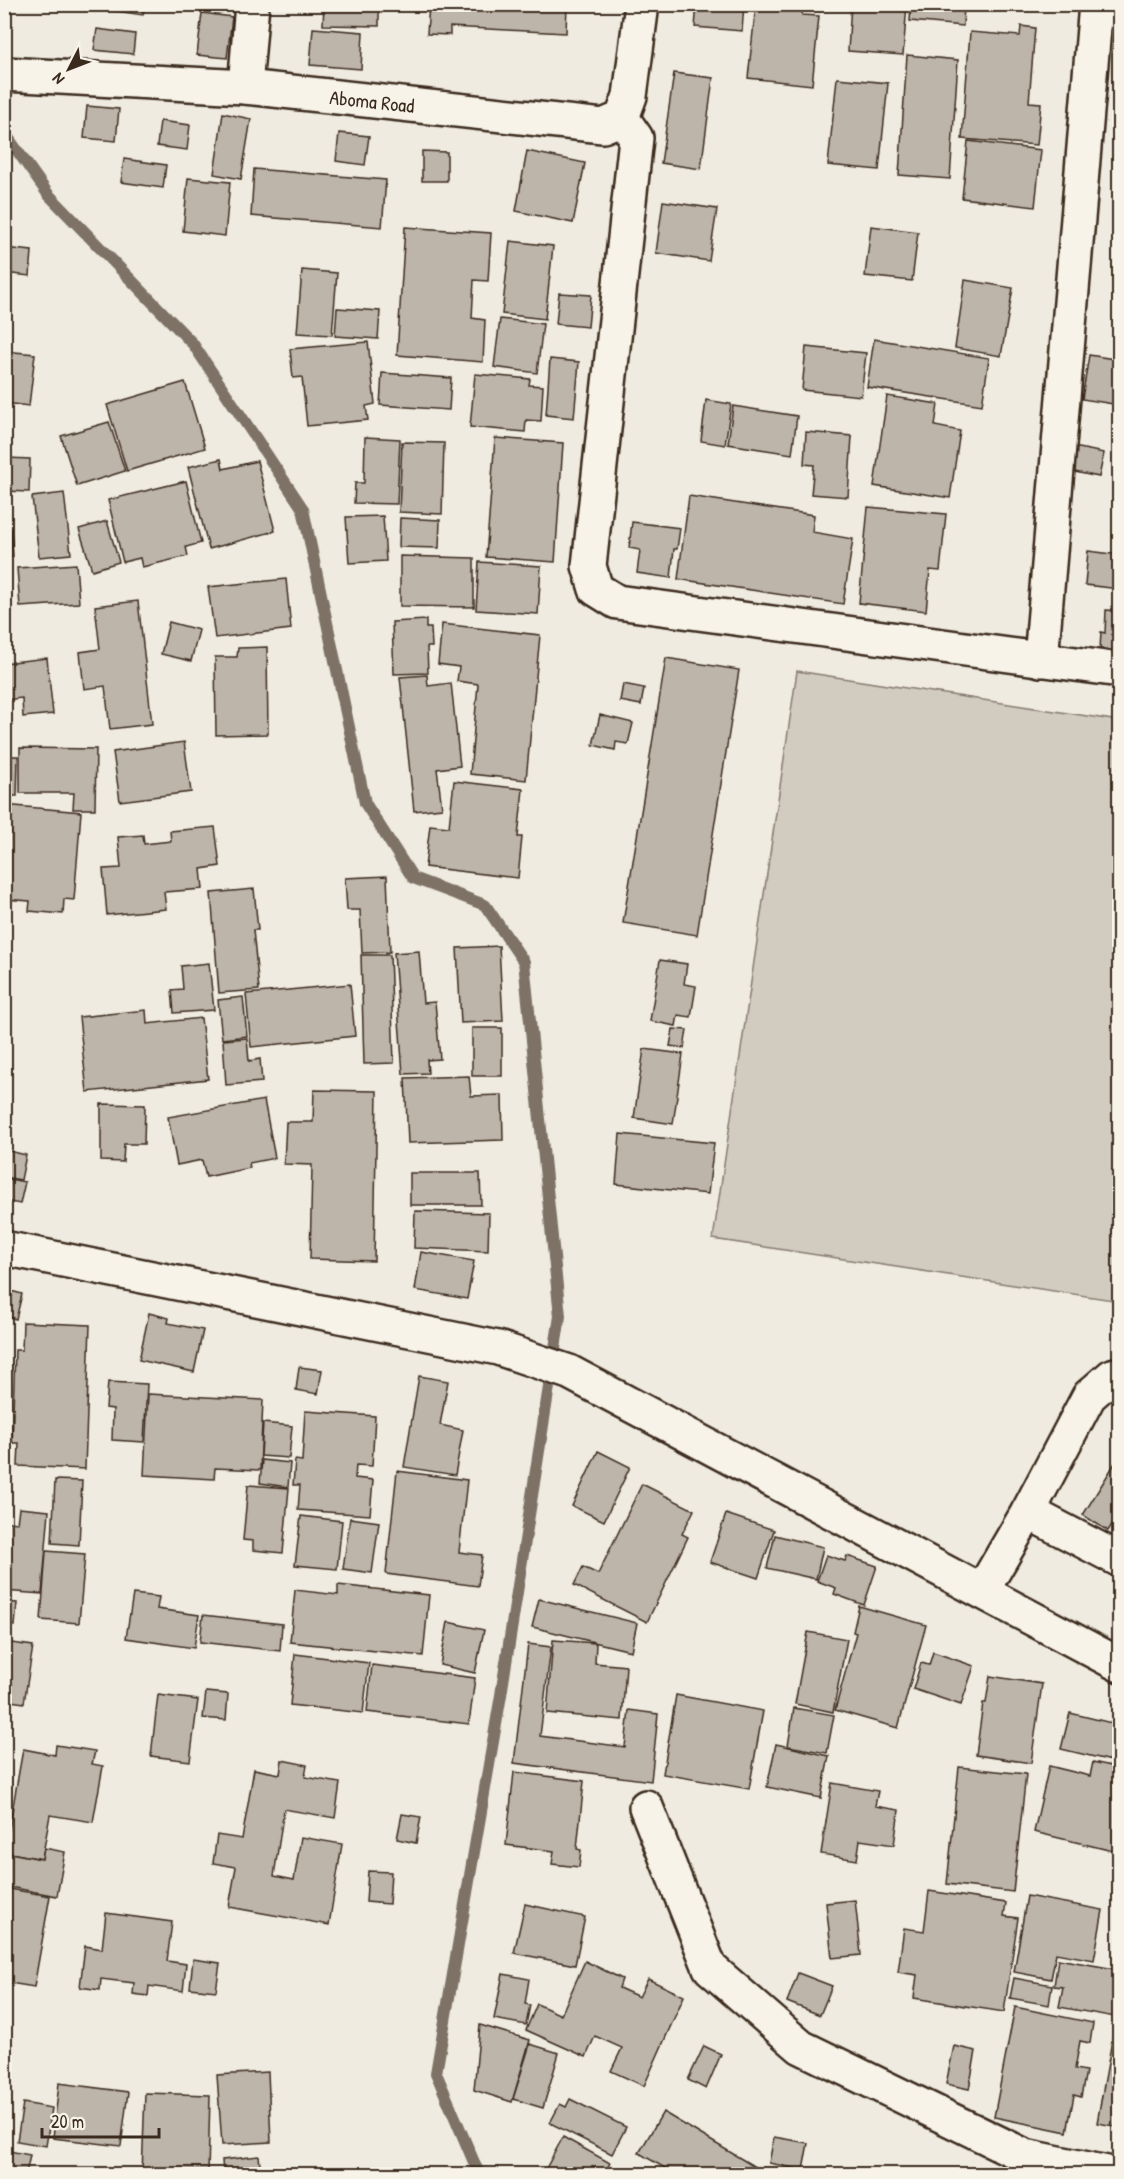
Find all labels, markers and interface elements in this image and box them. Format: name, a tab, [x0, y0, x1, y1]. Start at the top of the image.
north arrow	[39, 39, 99, 99]
text: N	[47, 68, 69, 90]
street label: Aboma Road	[328, 83, 416, 119]
scale bar	[42, 2101, 159, 2139]
text: 20 m	[51, 2109, 84, 2134]

